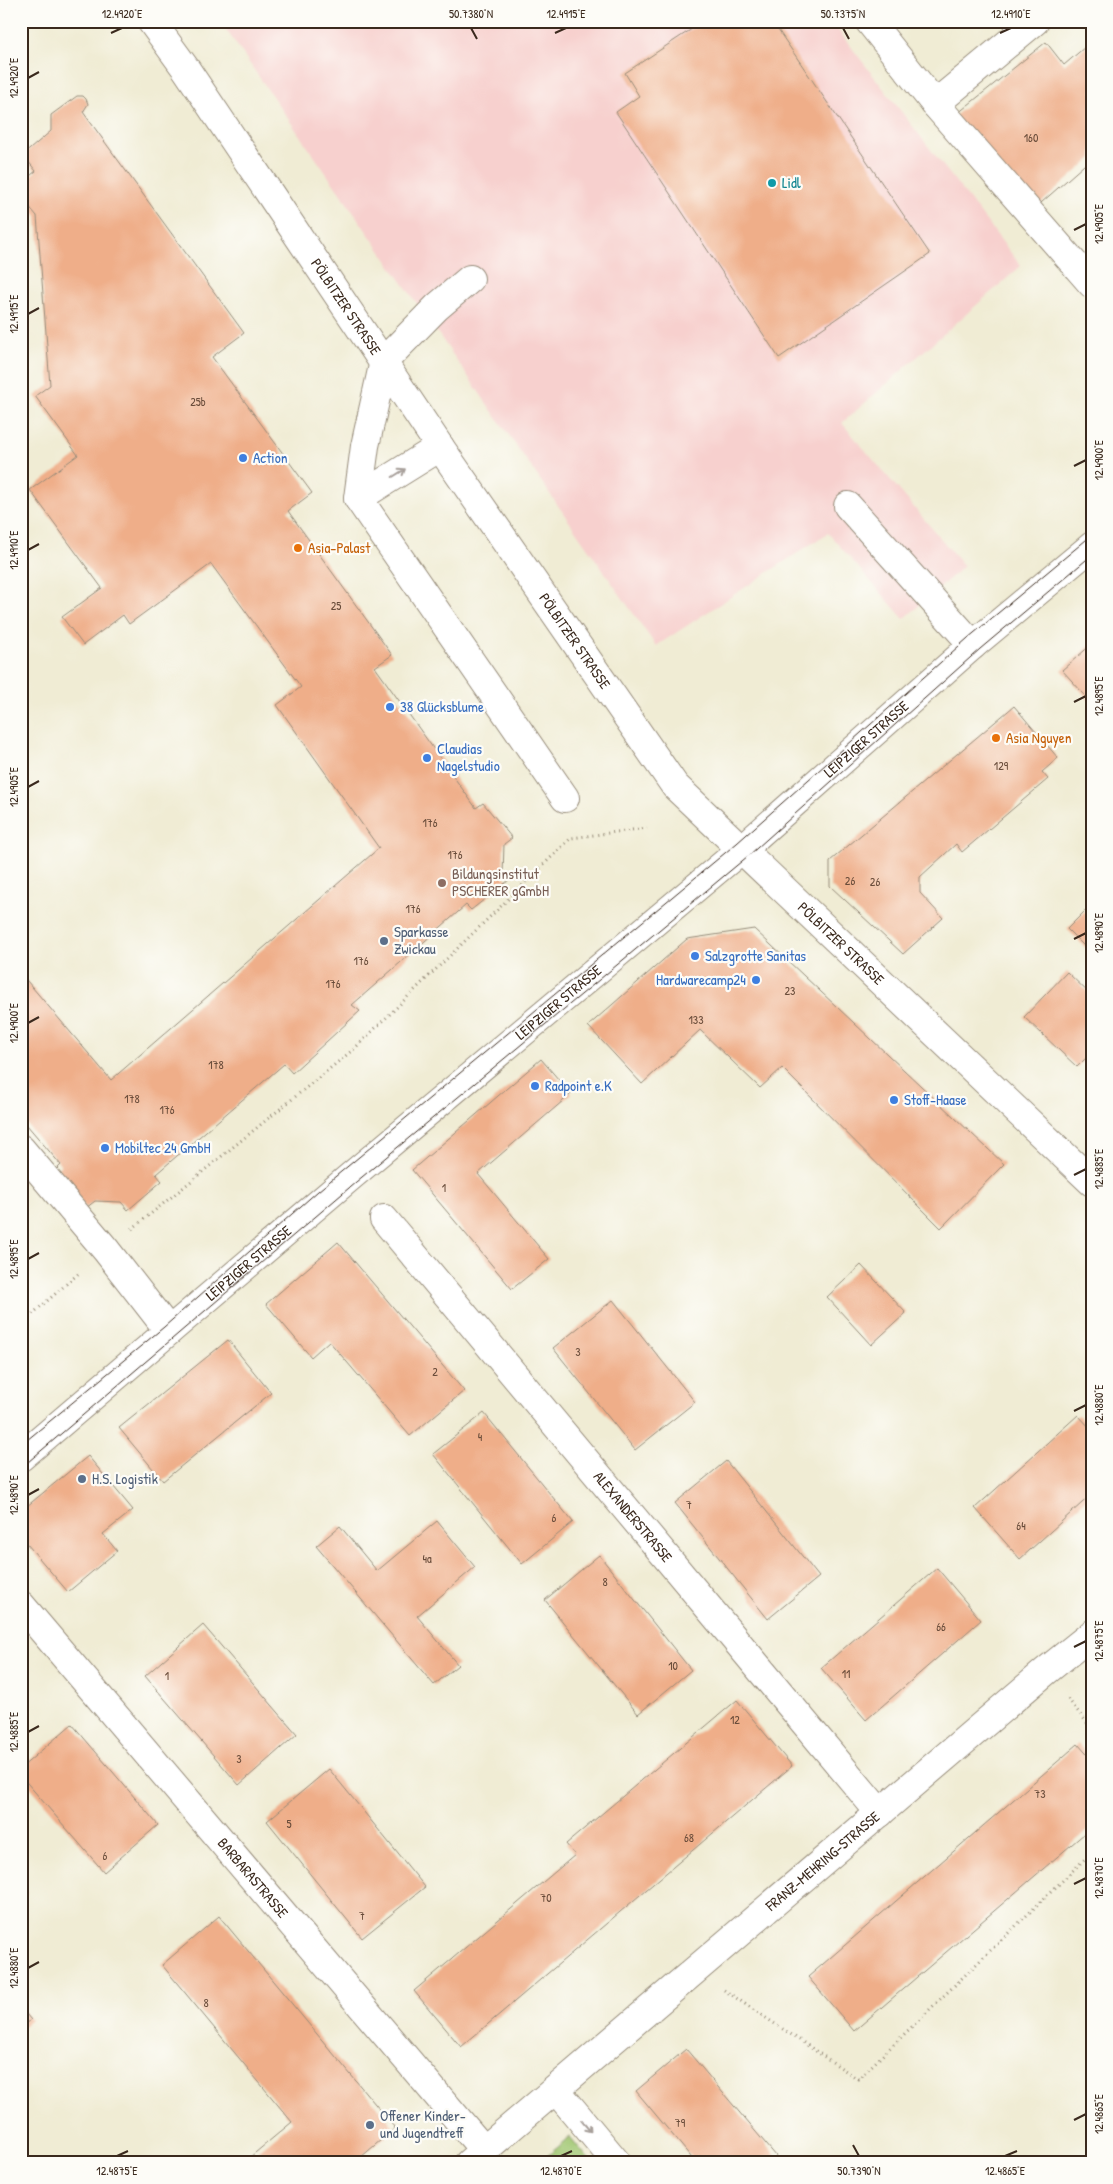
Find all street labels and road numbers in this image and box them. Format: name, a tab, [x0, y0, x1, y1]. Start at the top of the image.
street label: PÖLBITZER STRASSE	[306, 254, 386, 359]
street label: PÖLBITZER STRASSE	[534, 589, 616, 693]
street label: LEIPZIGER STRASSE	[819, 695, 913, 782]
street label: PÖLBITZER STRASSE	[793, 897, 889, 990]
street label: LEIPZIGER STRASSE	[511, 960, 606, 1044]
street label: LEIPZIGER STRASSE	[201, 1220, 296, 1305]
street label: ALEXANDERSTRASSE	[589, 1466, 678, 1567]
street label: FRANZ-MEHRING-STRASSE	[760, 1806, 884, 1916]
street label: BARBARASTRASSE	[213, 1833, 294, 1922]

